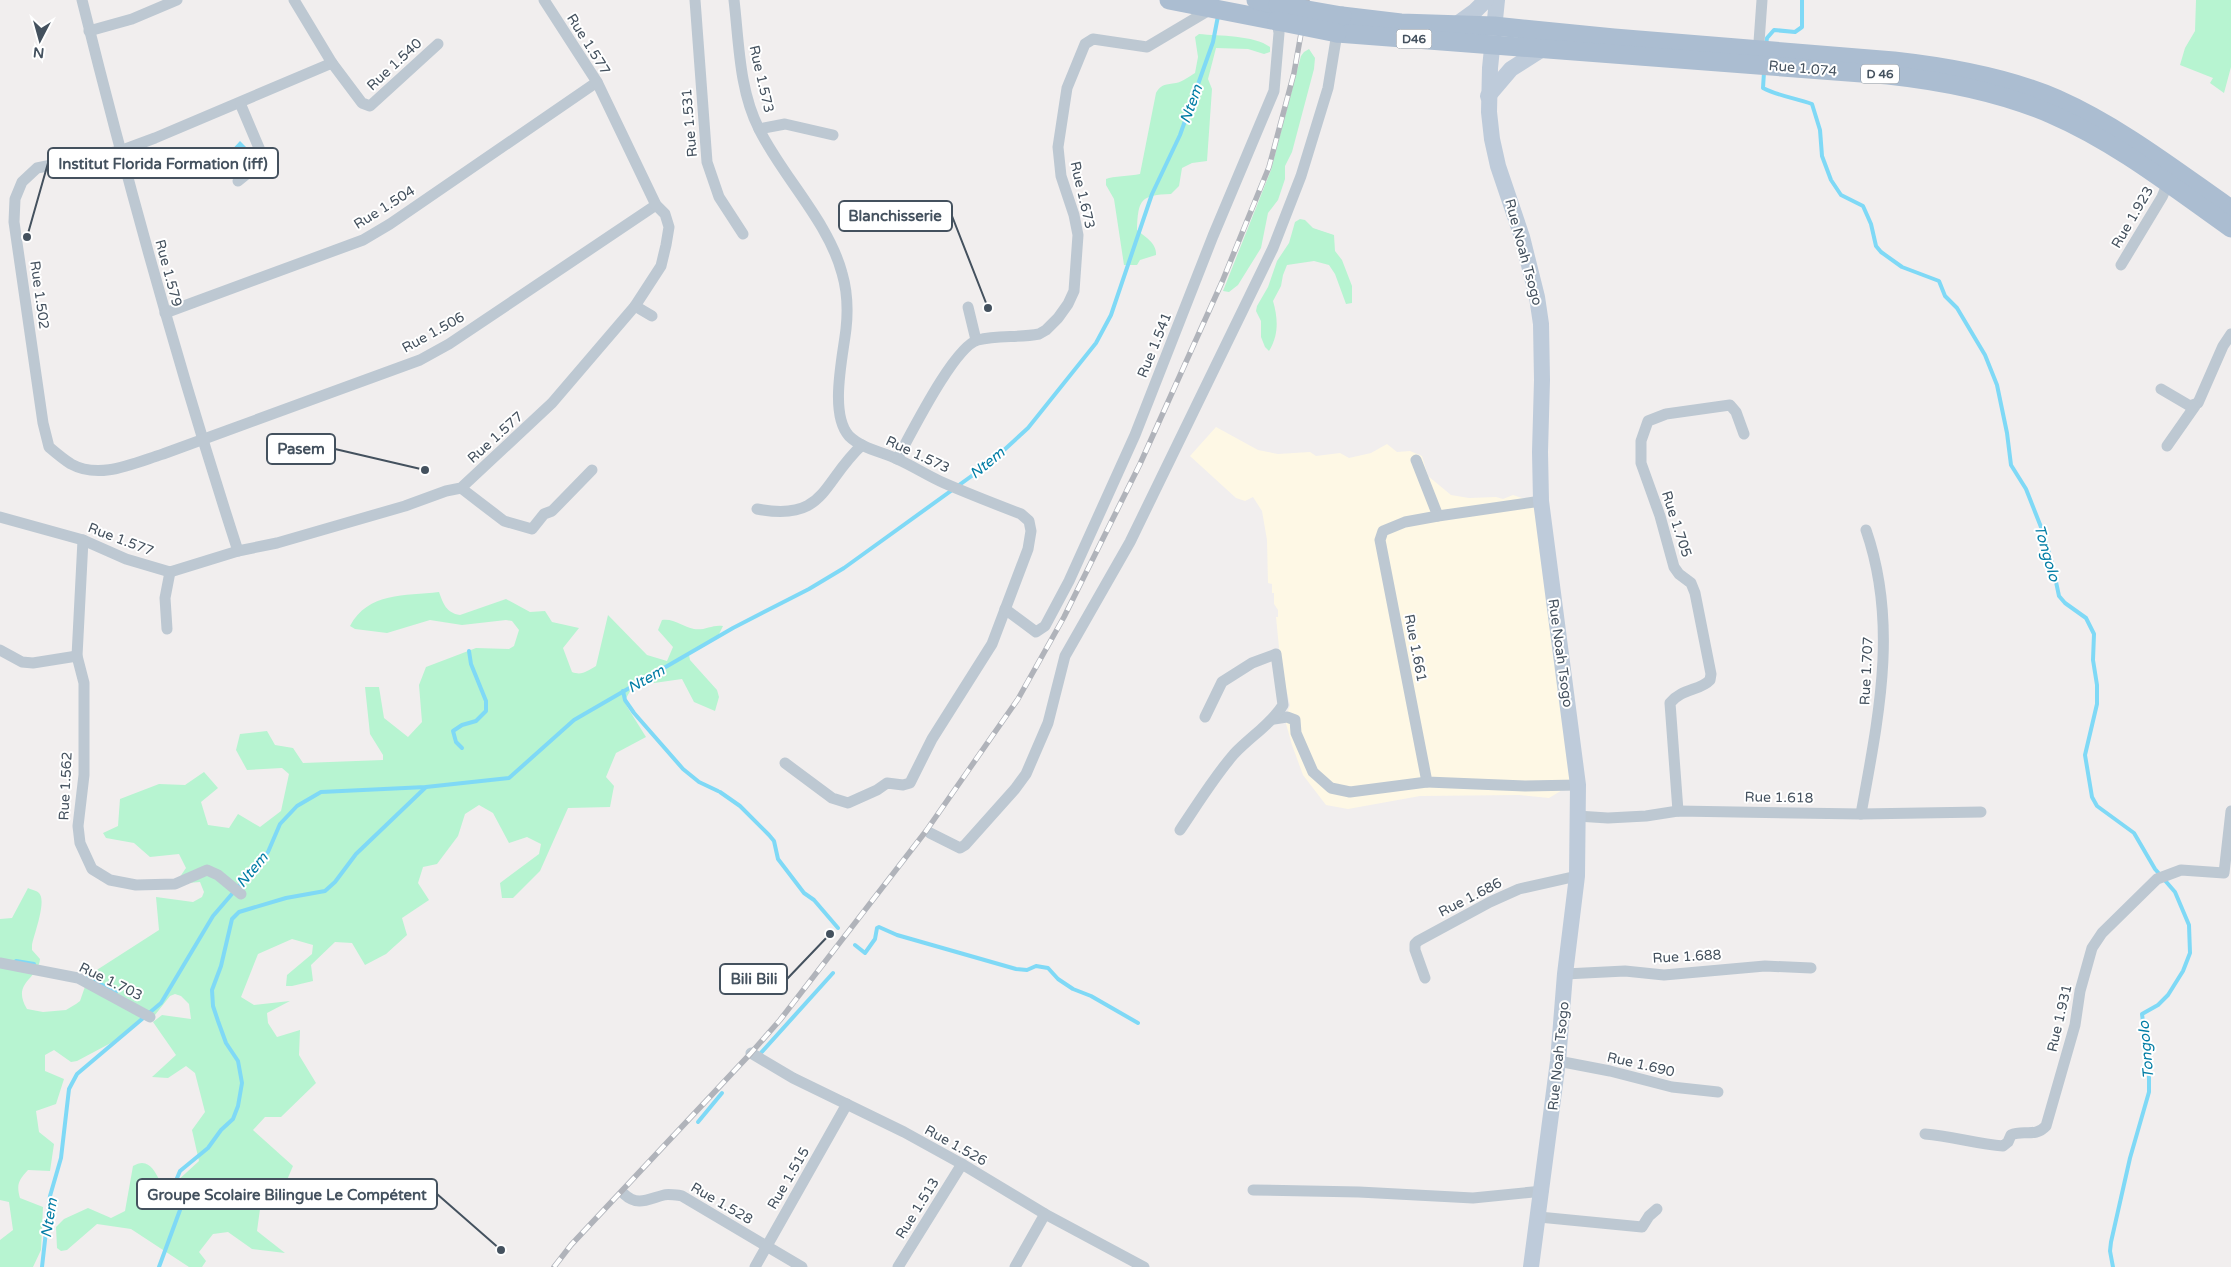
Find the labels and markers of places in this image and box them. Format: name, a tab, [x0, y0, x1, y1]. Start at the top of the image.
callout: Institut Florida Formation (iff)	[48, 148, 278, 178]
callout: Blanchisserie	[839, 201, 952, 231]
callout: Pasem	[267, 434, 335, 464]
callout: Bili Bili	[720, 964, 787, 994]
callout: Groupe Scolaire Bilingue Le Compétent	[137, 1179, 437, 1209]

